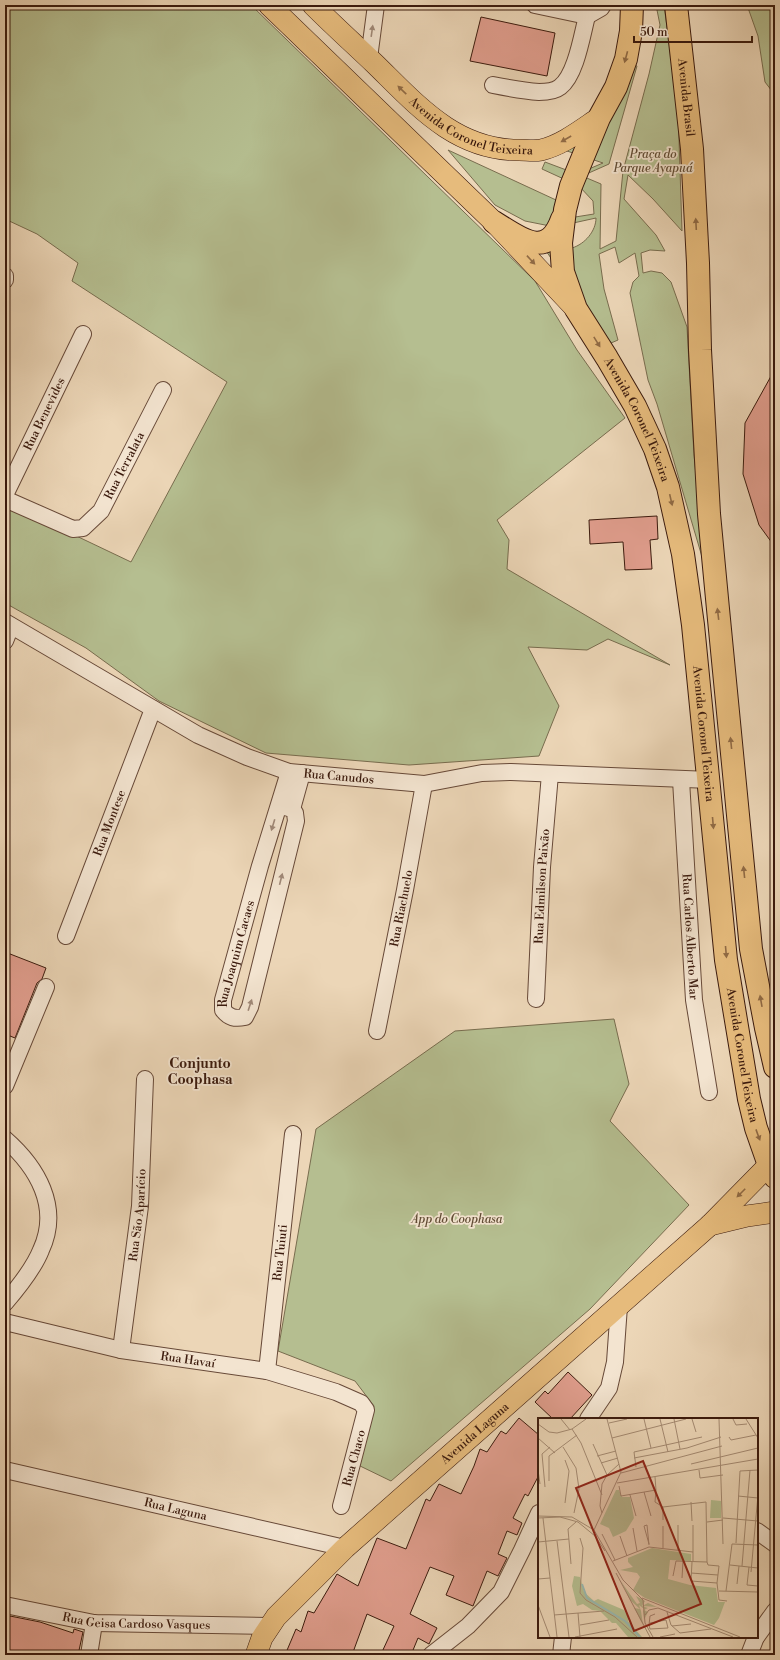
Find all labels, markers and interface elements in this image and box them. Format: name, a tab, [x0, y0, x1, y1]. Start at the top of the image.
scale bar	[634, 18, 752, 44]
one-way arrow	[369, 25, 375, 37]
text: 50 m	[640, 25, 668, 40]
one-way arrow	[623, 52, 629, 64]
street label: Avenida Brasil	[674, 57, 698, 138]
one-way arrow	[397, 85, 407, 95]
street label: Avenida Coronel Teixeira	[405, 93, 534, 159]
one-way arrow	[560, 136, 572, 142]
park label: Praça do Parque Ayapuá	[612, 147, 693, 176]
one-way arrow	[692, 218, 699, 230]
one-way arrow	[526, 255, 535, 265]
one-way arrow	[593, 337, 601, 347]
street label: Avenida Coronel Teixeira	[600, 354, 673, 485]
street label: Rua Benevides	[21, 375, 69, 453]
street label: Rua Terralata	[101, 429, 149, 502]
one-way arrow	[668, 494, 674, 506]
one-way arrow	[715, 608, 722, 620]
street label: Avenida Coronel Teixeira	[689, 664, 717, 803]
one-way arrow	[728, 737, 734, 749]
street label: Rua Canudos	[303, 766, 375, 788]
street label: Rua Montese	[90, 788, 129, 858]
one-way arrow	[710, 817, 717, 829]
one-way arrow	[270, 819, 276, 831]
street label: Rua Edmilson Paixão	[532, 828, 553, 944]
one-way arrow	[740, 866, 747, 878]
street label: Rua Riachuelo	[387, 868, 417, 948]
one-way arrow	[279, 873, 285, 885]
street label: Rua Carlos Alberto Mar	[679, 873, 701, 1000]
street label: Rua Joaquim Cacaes	[216, 899, 258, 1008]
one-way arrow	[722, 946, 729, 958]
street label: Avenida Coronel Teixeira	[723, 986, 762, 1125]
one-way arrow	[758, 995, 764, 1007]
one-way arrow	[247, 999, 253, 1011]
district label: Conjunto Coophasa	[167, 1055, 233, 1089]
one-way arrow	[755, 1129, 761, 1141]
street label: Rua São Aparício	[126, 1168, 149, 1262]
one-way arrow	[736, 1188, 746, 1198]
park label: App do Coophasa	[409, 1212, 503, 1227]
street label: Rua Tuiuti	[270, 1224, 291, 1282]
street label: Rua Havaí	[159, 1349, 217, 1372]
street label: Avenida Laguna	[437, 1399, 513, 1469]
inset map	[538, 1418, 758, 1638]
street label: Rua Chaco	[340, 1428, 369, 1488]
street label: Rua Laguna	[143, 1495, 209, 1524]
street label: Rua Geisa Cardoso Vasques	[61, 1610, 211, 1633]

